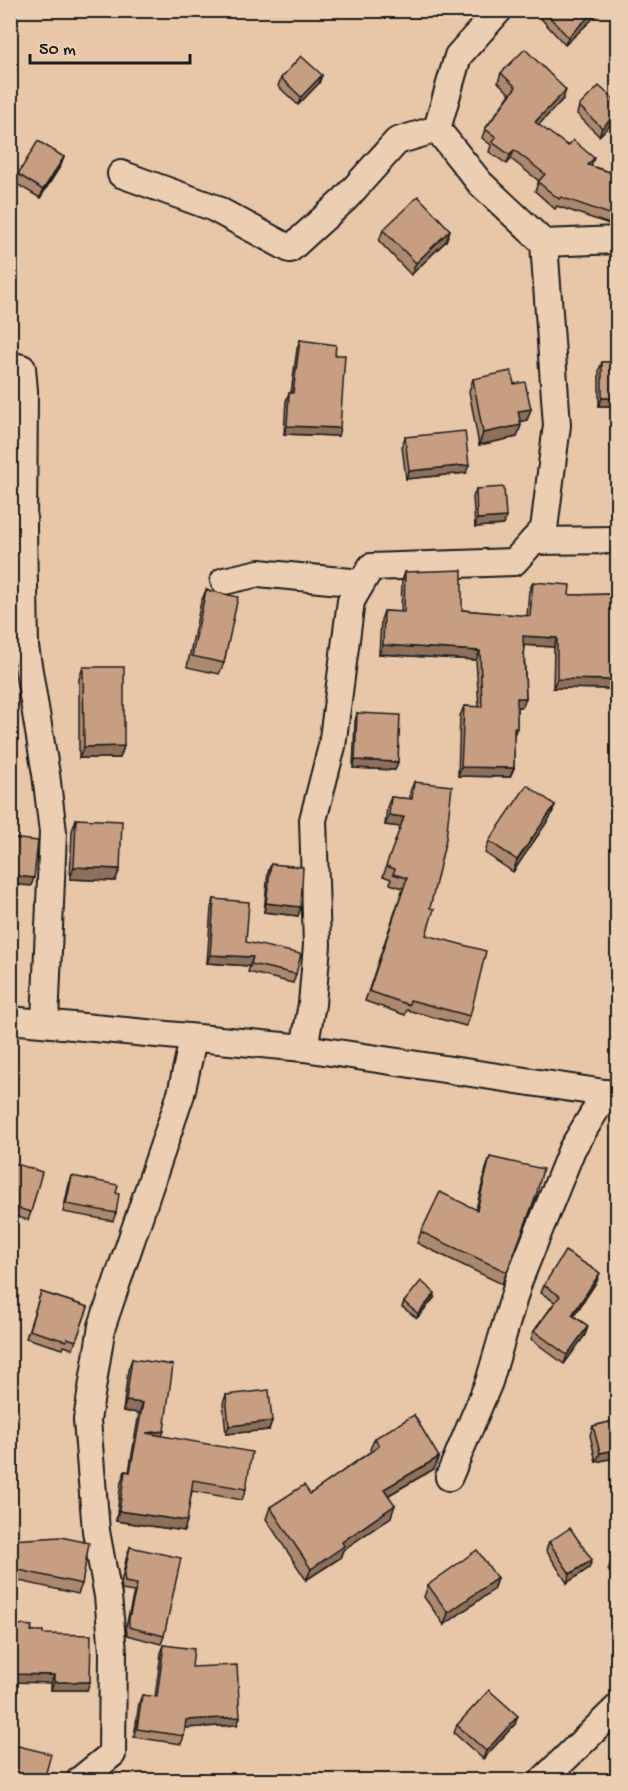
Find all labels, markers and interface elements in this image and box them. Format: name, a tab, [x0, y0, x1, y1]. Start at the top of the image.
scale bar	[30, 27, 190, 65]
text: 50 m	[39, 40, 76, 61]

